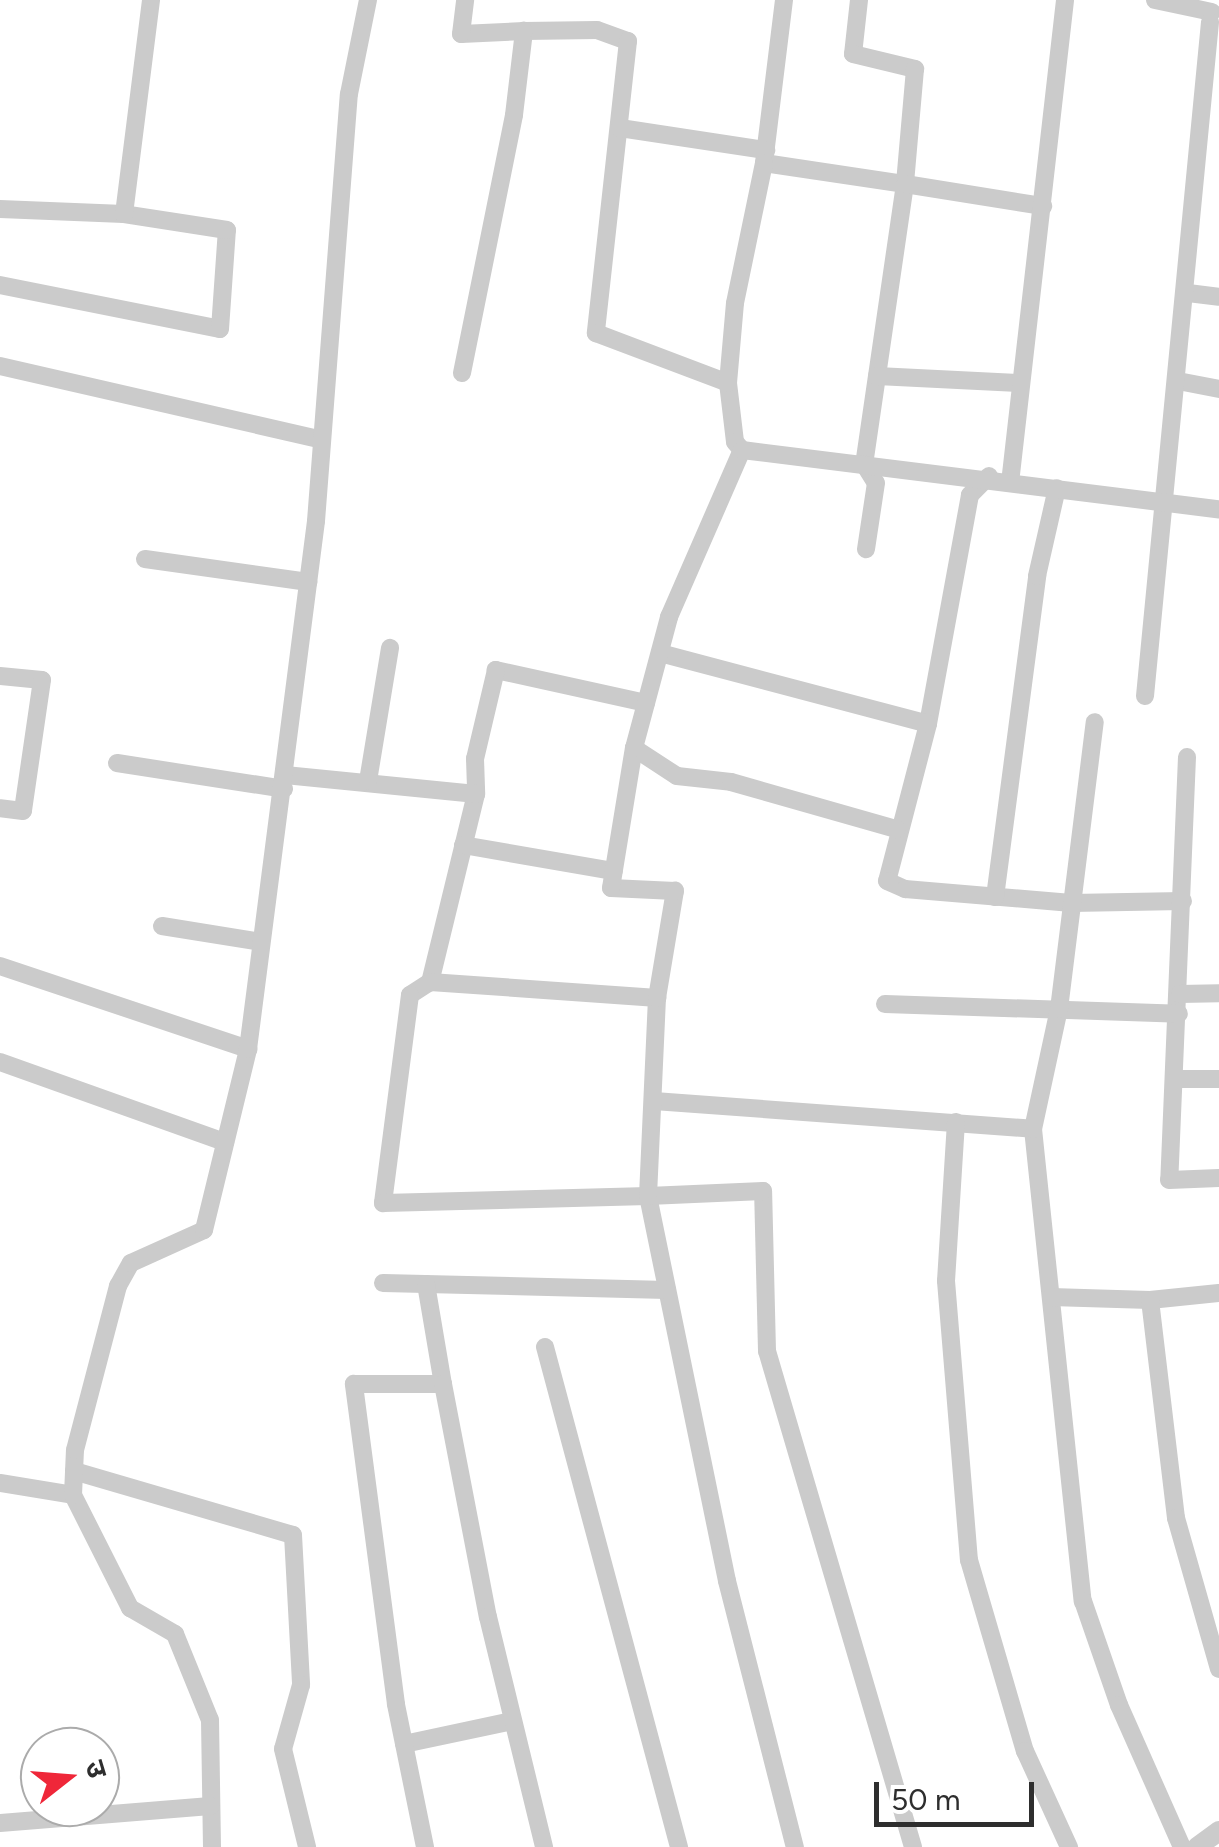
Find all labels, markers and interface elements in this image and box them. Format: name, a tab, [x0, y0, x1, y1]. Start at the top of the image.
north arrow	[20, 1727, 120, 1827]
text: उ	[78, 1756, 115, 1782]
scale bar	[879, 1762, 1039, 1824]
text: 50 m	[891, 1781, 960, 1818]

